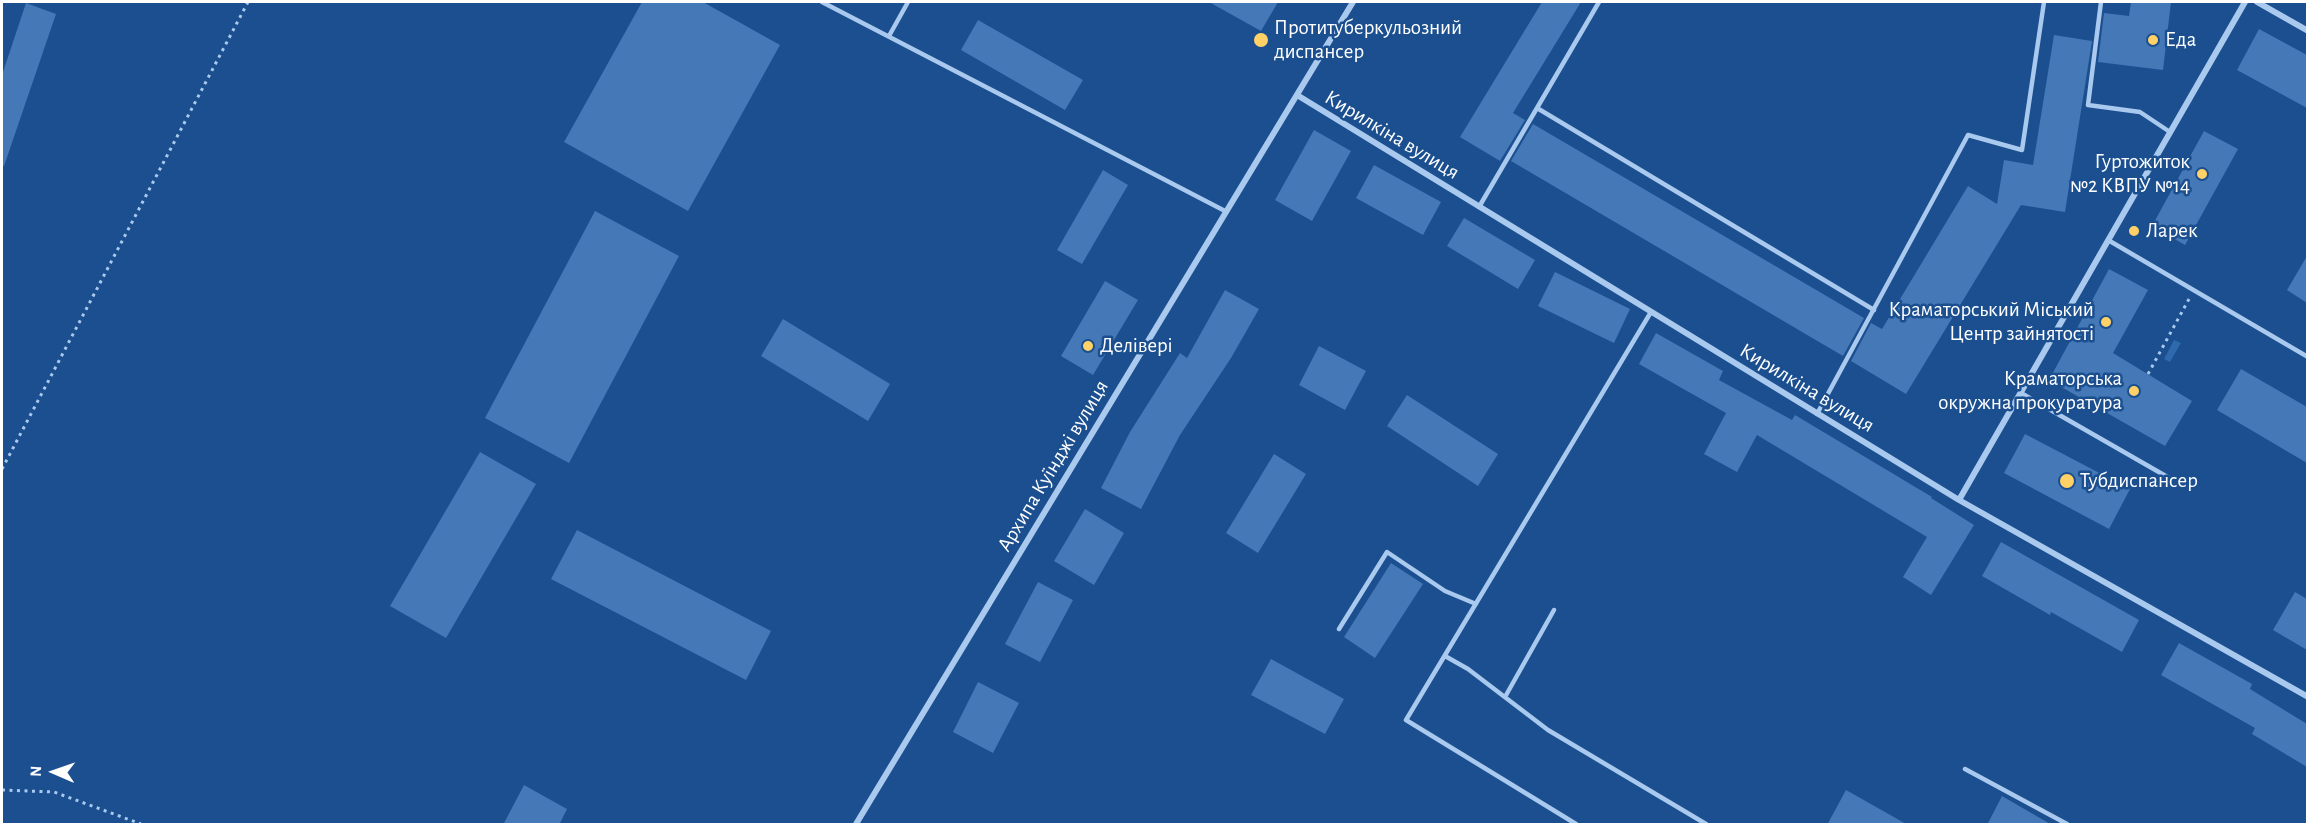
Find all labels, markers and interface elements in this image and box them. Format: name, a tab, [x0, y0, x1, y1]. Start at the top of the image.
place label: Протитуберкульозний диспансер	[1274, 15, 1462, 65]
place label: Еда	[2165, 27, 2196, 53]
marker: Протитуберкульозний диспансер	[1252, 31, 1270, 49]
marker: Еда	[2146, 33, 2160, 47]
street label: Кирилкіна вулиця	[1320, 85, 1464, 185]
place label: Гуртожиток №2 КВПУ №14	[2070, 149, 2190, 199]
marker: Гуртожиток №2 КВПУ №14	[2195, 167, 2209, 181]
place label: Ларек	[2146, 218, 2198, 244]
marker: Ларек	[2127, 224, 2141, 238]
place label: Краматорський Міський Центр зайнятості	[1889, 297, 2094, 347]
marker: Краматорський Міський Центр зайнятості	[2099, 315, 2113, 329]
place label: Делівері	[1100, 333, 1173, 359]
street label: Кирилкіна вулиця	[1735, 338, 1879, 438]
marker: Делівері	[1081, 339, 1095, 353]
place label: Краматорська окружна прокуратура	[1938, 366, 2122, 416]
street label: Архипа Куїнджі вулиця	[992, 376, 1114, 556]
marker: Краматорська окружна прокуратура	[2127, 384, 2141, 398]
place label: Тубдиспансер	[2080, 468, 2198, 494]
marker: Тубдиспансер	[2058, 472, 2076, 490]
north arrow	[24, 742, 84, 802]
text: N	[28, 766, 44, 777]

